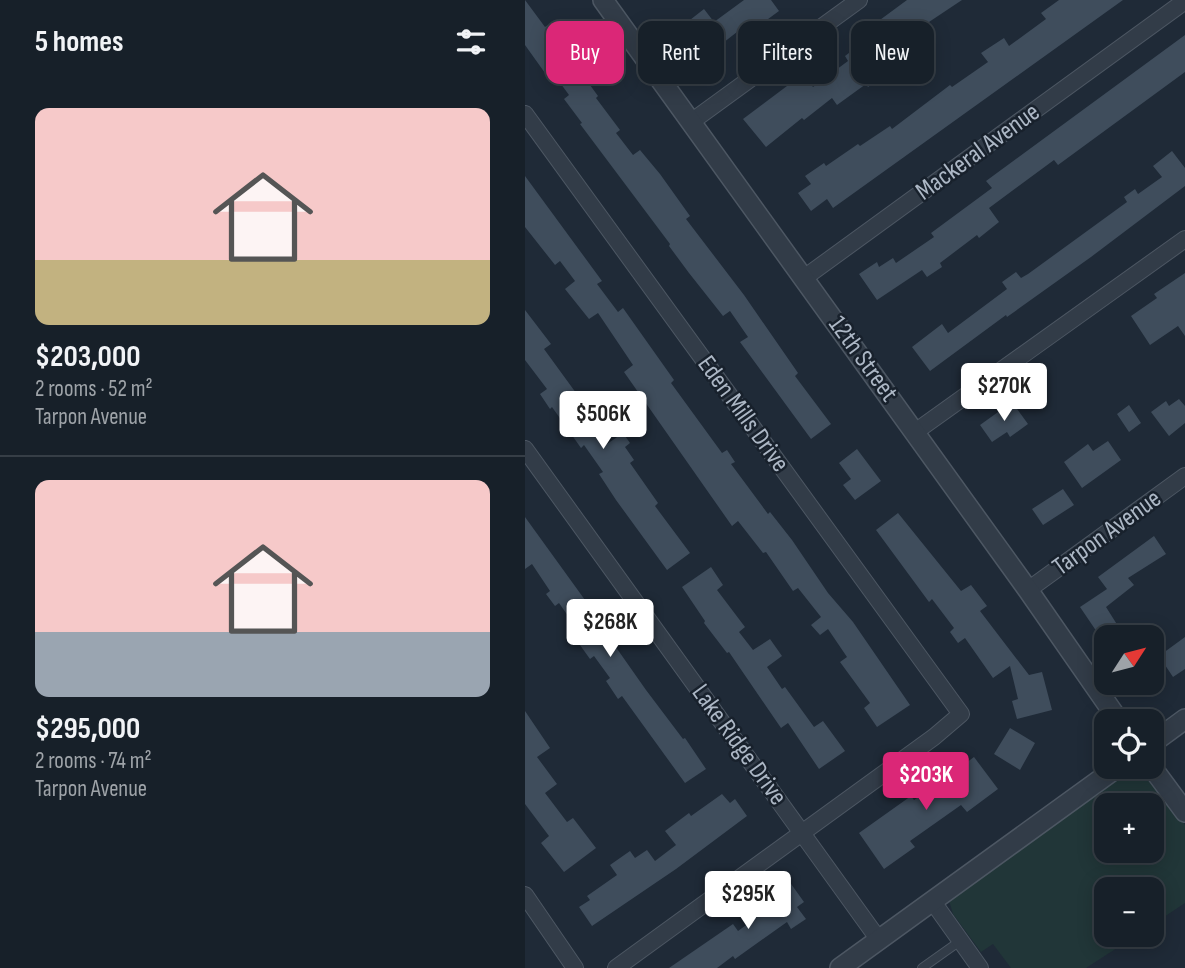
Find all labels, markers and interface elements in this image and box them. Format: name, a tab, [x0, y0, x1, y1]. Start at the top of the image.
chip: Buy	[546, 21, 624, 84]
chip: Rent	[638, 21, 724, 84]
chip: Filters	[738, 21, 837, 84]
chip: New	[851, 21, 934, 84]
icon: filters	[452, 23, 490, 61]
text: 5 homes	[35, 24, 124, 60]
street label: Mackeral Avenue	[910, 97, 1046, 207]
icon: home	[200, 154, 326, 280]
street label: 12th Street	[822, 310, 904, 408]
text: $203,000	[35, 339, 140, 375]
street label: Eden Mills Drive	[691, 350, 795, 478]
pin: $270K	[955, 364, 1053, 423]
text: $270K	[977, 372, 1031, 400]
text: 2 rooms · 52 m²	[35, 375, 153, 403]
pin: $506K	[554, 392, 652, 451]
text: $506K	[576, 400, 630, 428]
text: Tarpon Avenue	[35, 403, 147, 431]
street label: Tarpon Avenue	[1047, 483, 1167, 583]
icon: home	[200, 526, 326, 652]
pin: $268K	[561, 600, 659, 659]
text: $268K	[583, 608, 637, 636]
north arrow	[1094, 625, 1164, 695]
map controls	[1094, 625, 1164, 947]
street label: Lake Ridge Drive	[685, 679, 793, 811]
button: locate	[1094, 709, 1164, 779]
text: $295,000	[35, 711, 140, 747]
text: 2 rooms · 74 m²	[35, 747, 152, 775]
pin: $203K	[877, 752, 975, 812]
text: $203K	[899, 761, 953, 789]
text: Tarpon Avenue	[35, 775, 147, 803]
button: +	[1094, 793, 1164, 863]
pin: $295K	[699, 872, 797, 931]
button: −	[1094, 877, 1164, 947]
text: $295K	[721, 880, 775, 908]

